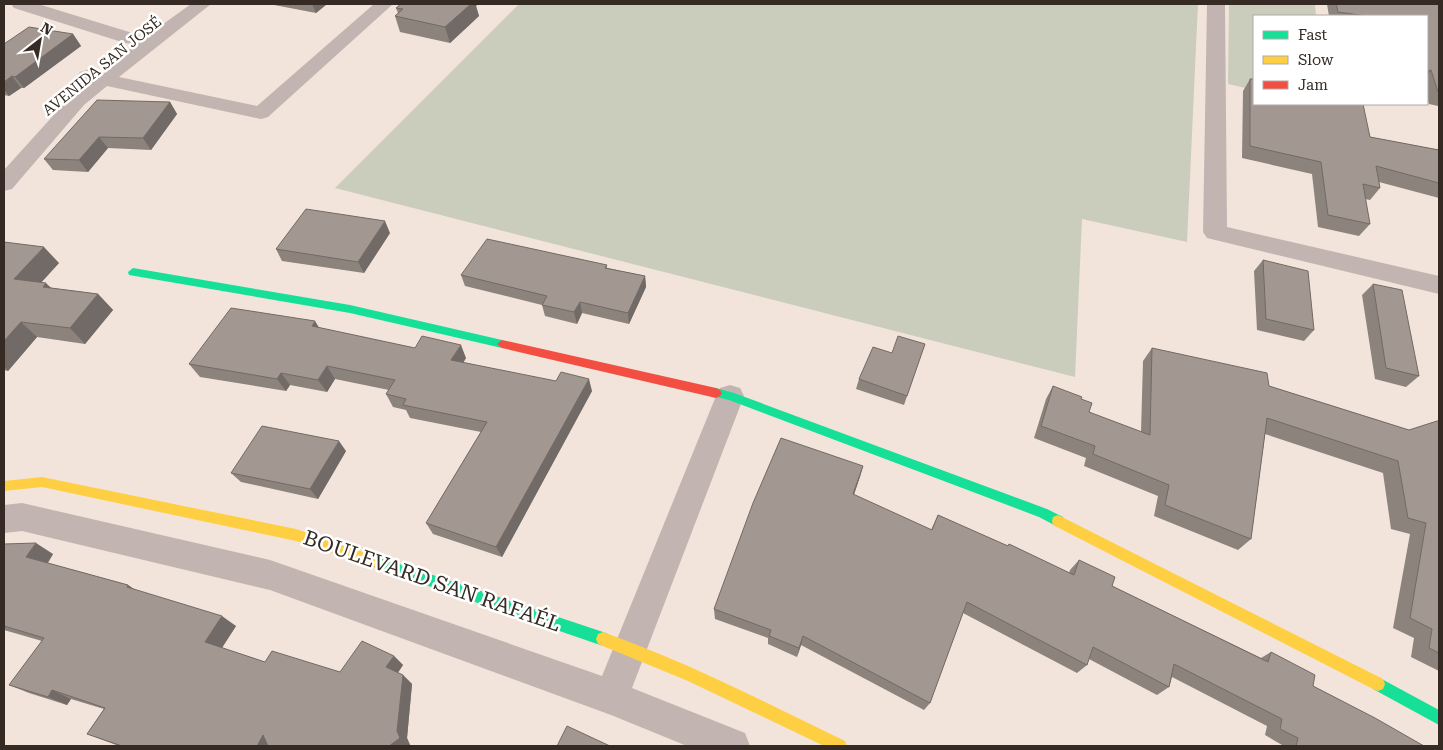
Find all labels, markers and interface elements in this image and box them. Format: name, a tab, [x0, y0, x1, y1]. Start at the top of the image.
street label: AVENIDA SAN JOSÉ	[39, 13, 165, 119]
north arrow	[15, 15, 65, 65]
legend	[1253, 15, 1428, 105]
text: Fast	[1298, 26, 1328, 44]
text: Slow	[1298, 51, 1334, 69]
text: Jam	[1298, 76, 1328, 94]
street label: BOULEVARD SAN RAFAÉL	[300, 525, 564, 636]

